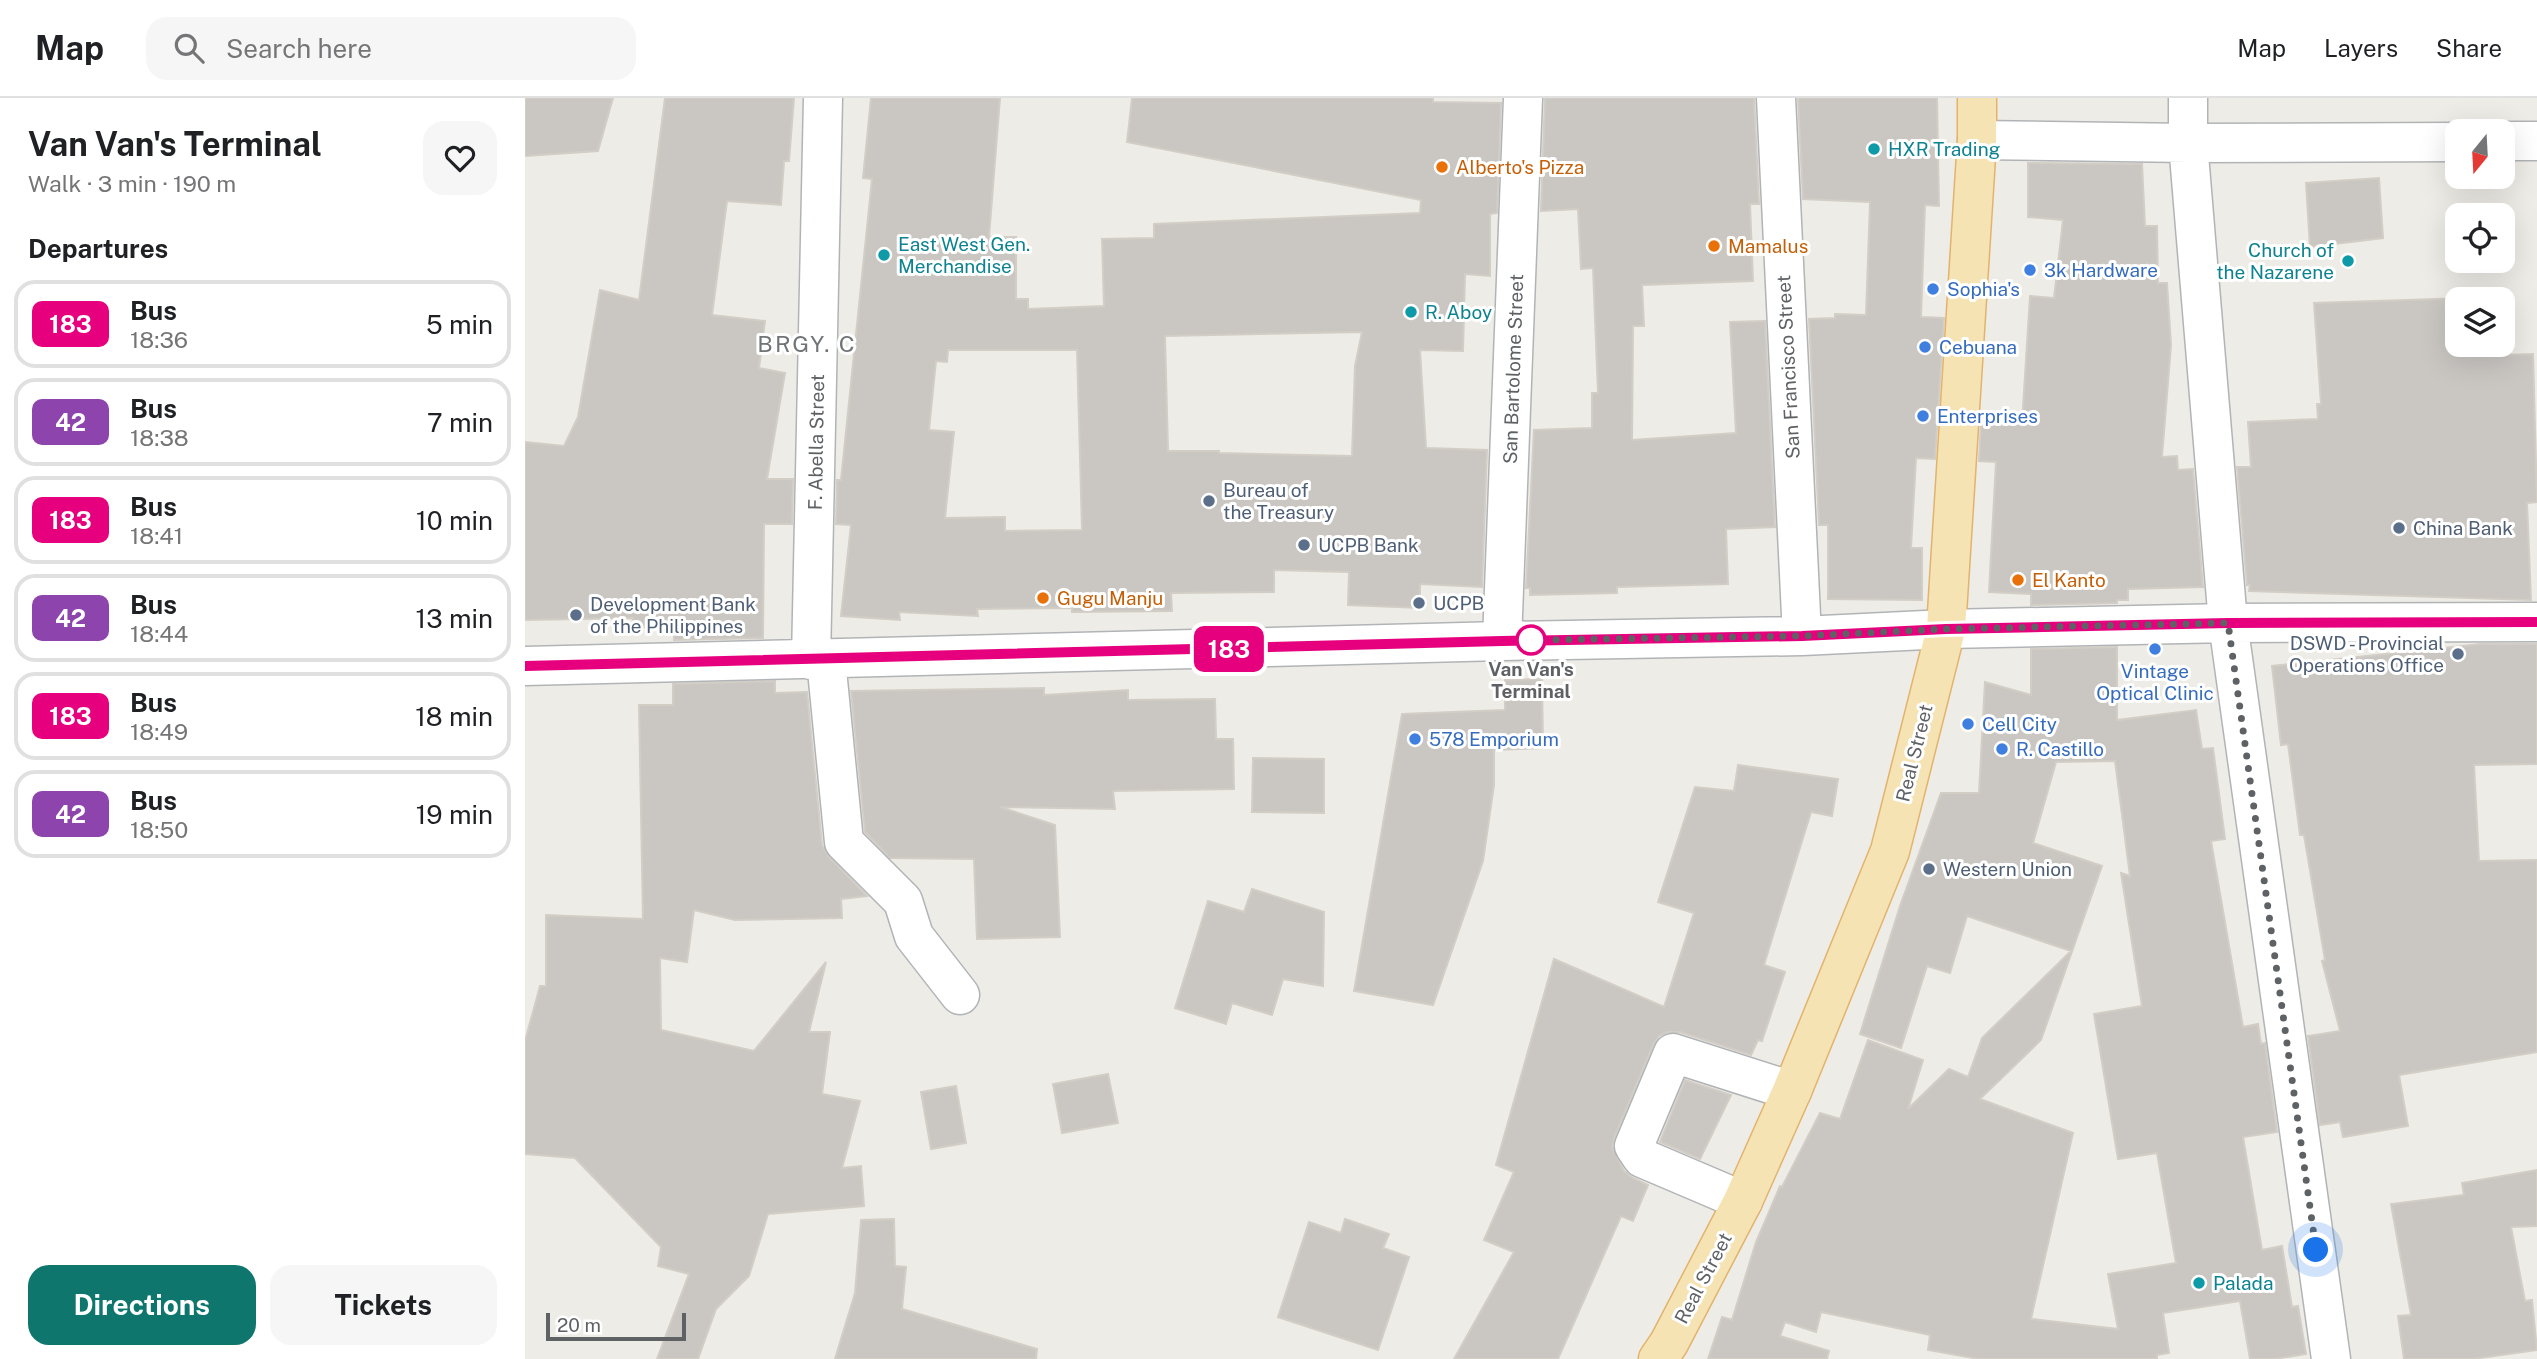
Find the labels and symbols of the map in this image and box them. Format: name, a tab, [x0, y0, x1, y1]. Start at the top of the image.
north arrow	[2445, 119, 2515, 189]
place label: HXR Trading	[1888, 138, 2001, 160]
marker: HXR Trading	[1866, 141, 1882, 157]
place label: Alberto's Pizza	[1456, 156, 1584, 178]
marker: Alberto's Pizza	[1434, 159, 1450, 175]
place label: East West Gen. Merchandise	[898, 233, 1030, 277]
place label: Mamalus	[1728, 235, 1808, 257]
marker: Mamalus	[1706, 238, 1722, 254]
place label: Church of the Nazarene	[2216, 239, 2334, 283]
marker: East West Gen. Merchandise	[876, 247, 892, 263]
marker: Church of the Nazarene	[2340, 253, 2356, 269]
place label: 3k Hardware	[2044, 259, 2158, 281]
marker: 3k Hardware	[2022, 262, 2038, 278]
street label: San Bartolome Street	[1499, 274, 1527, 464]
street label: San Francisco Street	[1772, 274, 1804, 460]
place label: Sophia's	[1947, 278, 2020, 300]
marker: Sophia's	[1925, 281, 1941, 297]
place label: R. Aboy	[1425, 301, 1492, 323]
marker: R. Aboy	[1403, 304, 1419, 320]
district label: BRGY. C	[757, 330, 857, 357]
place label: Cebuana	[1939, 336, 2017, 358]
marker: Cebuana	[1917, 339, 1933, 355]
street label: F. Abella Street	[804, 374, 828, 510]
place label: Enterprises	[1937, 405, 2038, 427]
marker: Enterprises	[1915, 408, 1931, 424]
place label: Bureau of the Treasury	[1223, 479, 1334, 523]
marker: Bureau of the Treasury	[1201, 493, 1217, 509]
place label: China Bank	[2413, 517, 2513, 539]
marker: China Bank	[2391, 520, 2407, 536]
place label: UCPB Bank	[1318, 534, 1419, 556]
marker: UCPB Bank	[1296, 537, 1312, 553]
place label: El Kanto	[2032, 569, 2106, 591]
marker: El Kanto	[2010, 572, 2026, 588]
place label: Gugu Manju	[1057, 587, 1163, 609]
marker: Gugu Manju	[1035, 590, 1051, 606]
place label: UCPB	[1433, 592, 1484, 614]
place label: Development Bank of the Philippines	[590, 593, 756, 637]
marker: UCPB	[1411, 595, 1427, 611]
marker: Development Bank of the Philippines	[568, 607, 584, 623]
marker: Van Van's Terminal	[1516, 625, 1546, 655]
line badge: 183	[1189, 626, 1269, 672]
place label: DSWD - Provincial Operations Office	[2289, 632, 2444, 676]
marker: Vintage Optical Clinic	[2147, 641, 2163, 657]
marker: DSWD - Provincial Operations Office	[2450, 646, 2466, 662]
place label: Van Van's Terminal	[1488, 658, 1574, 702]
place label: Vintage Optical Clinic	[2096, 660, 2214, 704]
street label: Real Street	[1891, 702, 1937, 804]
place label: Cell City	[1982, 713, 2057, 735]
marker: Cell City	[1960, 716, 1976, 732]
place label: 578 Emporium	[1429, 728, 1559, 750]
marker: 578 Emporium	[1407, 731, 1423, 747]
place label: R. Castillo	[2016, 738, 2104, 760]
marker: R. Castillo	[1994, 741, 2010, 757]
place label: Western Union	[1943, 858, 2072, 880]
marker: Western Union	[1921, 861, 1937, 877]
street label: Real Street	[1670, 1229, 1736, 1327]
your location	[2298, 1232, 2333, 1267]
place label: Palada	[2213, 1272, 2273, 1294]
marker: Palada	[2191, 1275, 2207, 1291]
scale bar	[546, 1310, 686, 1342]

